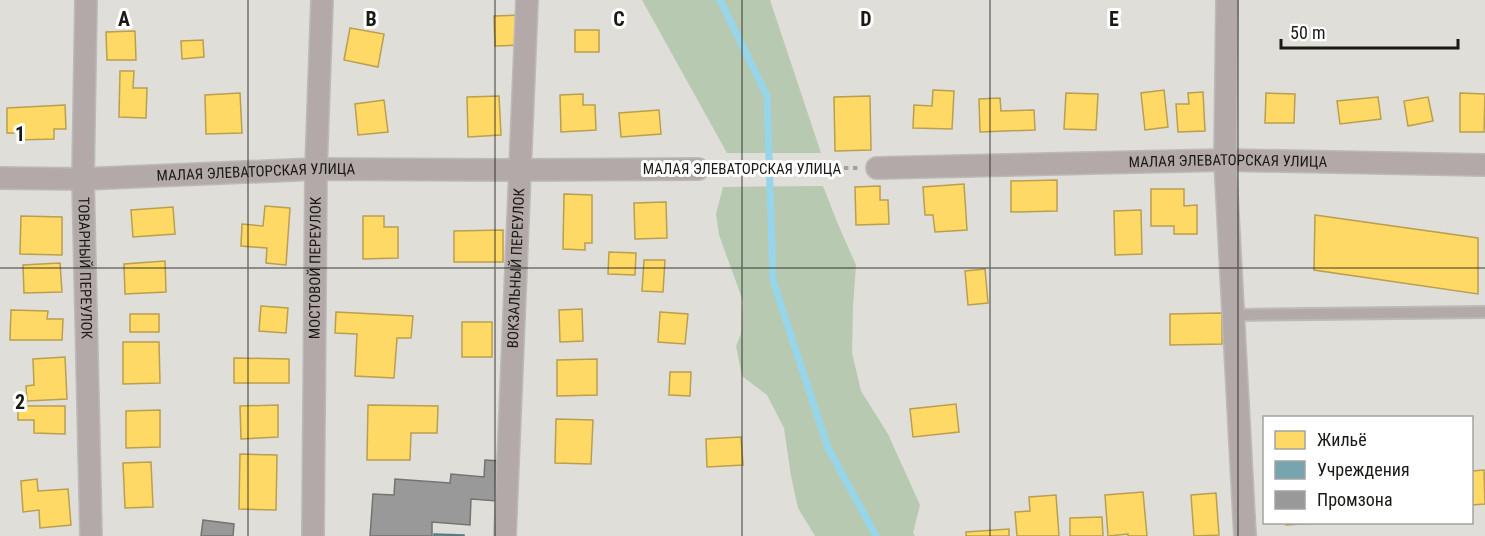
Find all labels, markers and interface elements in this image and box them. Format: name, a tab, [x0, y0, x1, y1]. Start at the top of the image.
text: A	[118, 7, 130, 31]
text: B	[365, 7, 377, 31]
text: C	[613, 7, 625, 31]
text: D	[860, 7, 872, 31]
text: E	[1109, 7, 1119, 31]
scale bar	[1281, 12, 1458, 50]
text: 50 m	[1290, 22, 1325, 43]
text: 1	[15, 122, 25, 146]
street label: МАЛАЯ ЭЛЕВАТОРСКАЯ УЛИЦА	[1128, 151, 1328, 171]
street label: МАЛАЯ ЭЛЕВАТОРСКАЯ УЛИЦА	[156, 160, 356, 185]
street label: МАЛАЯ ЭЛЕВАТОРСКАЯ УЛИЦА	[643, 160, 842, 178]
street label: ВОКЗАЛЬНЫЙ ПЕРЕУЛОК	[504, 187, 528, 349]
street label: МОСТОВОЙ ПЕРЕУЛОК	[306, 196, 325, 339]
street label: ТОВАРНЫЙ ПЕРЕУЛОК	[74, 197, 96, 340]
text: 2	[15, 390, 25, 414]
legend	[1263, 416, 1473, 524]
text: Жильё	[1317, 429, 1367, 450]
text: Учреждения	[1317, 459, 1410, 480]
text: Промзона	[1317, 489, 1393, 510]

